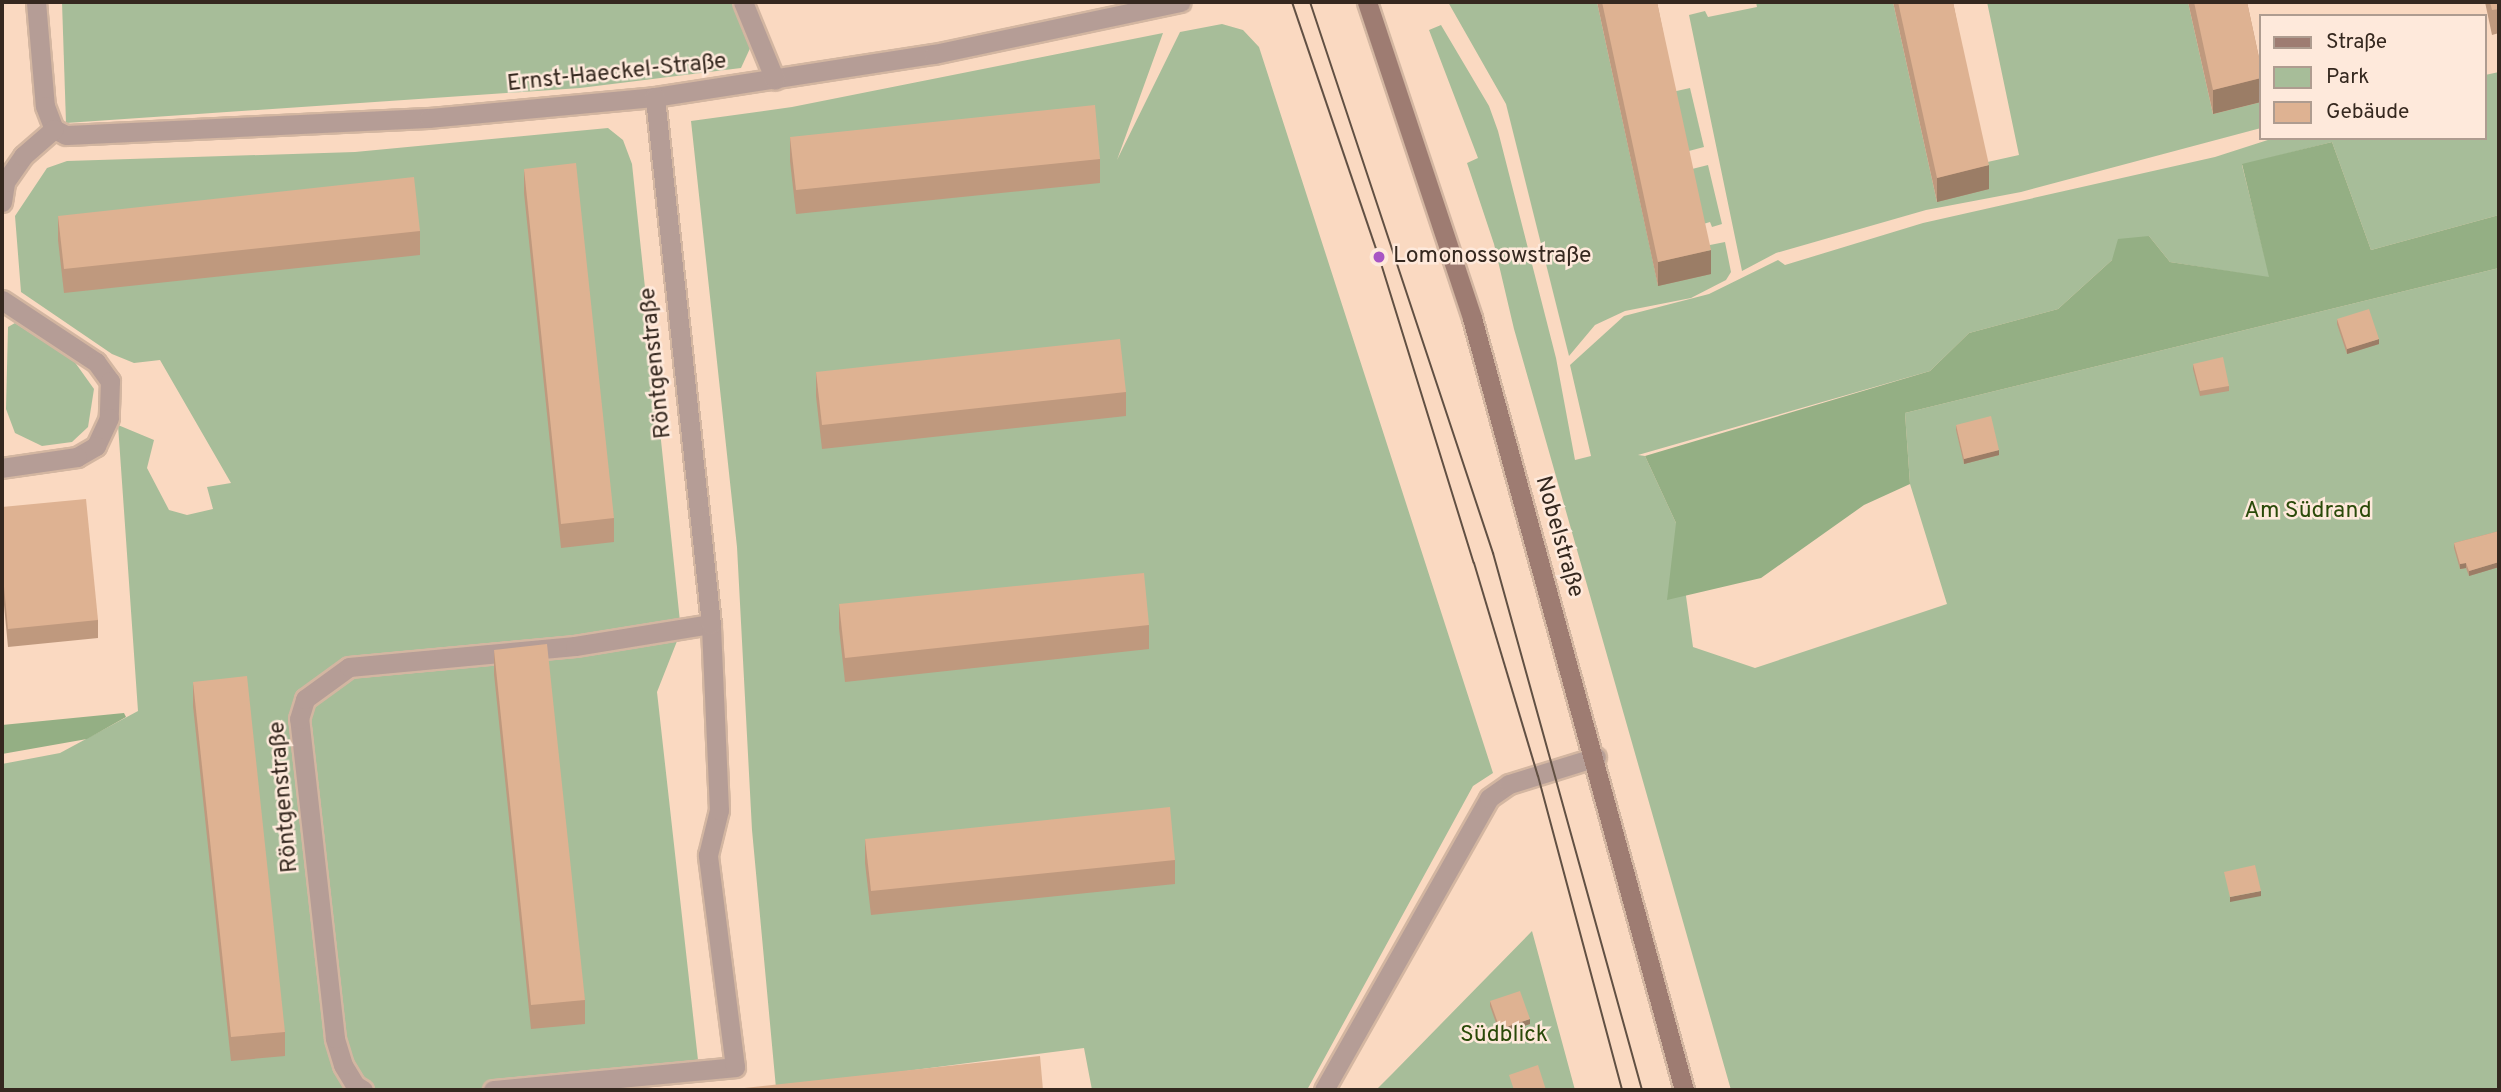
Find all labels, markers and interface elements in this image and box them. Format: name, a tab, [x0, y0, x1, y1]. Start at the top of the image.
legend	[2260, 14, 2487, 140]
text: Straße	[2326, 29, 2387, 56]
street label: Ernst-Haeckel-Straße	[506, 49, 728, 99]
text: Park	[2326, 64, 2369, 91]
text: Gebäude	[2326, 99, 2409, 126]
place label: Lomonossowstraße	[1393, 243, 1591, 271]
marker: Lomonossowstraße	[1371, 249, 1387, 265]
street label: Röntgenstraße	[635, 286, 679, 440]
street label: Nobelstraße	[1528, 473, 1588, 601]
park label: Am Südrand	[2244, 498, 2372, 526]
street label: Röntgenstraße	[265, 720, 305, 874]
park label: Südblick	[1460, 1022, 1548, 1050]

